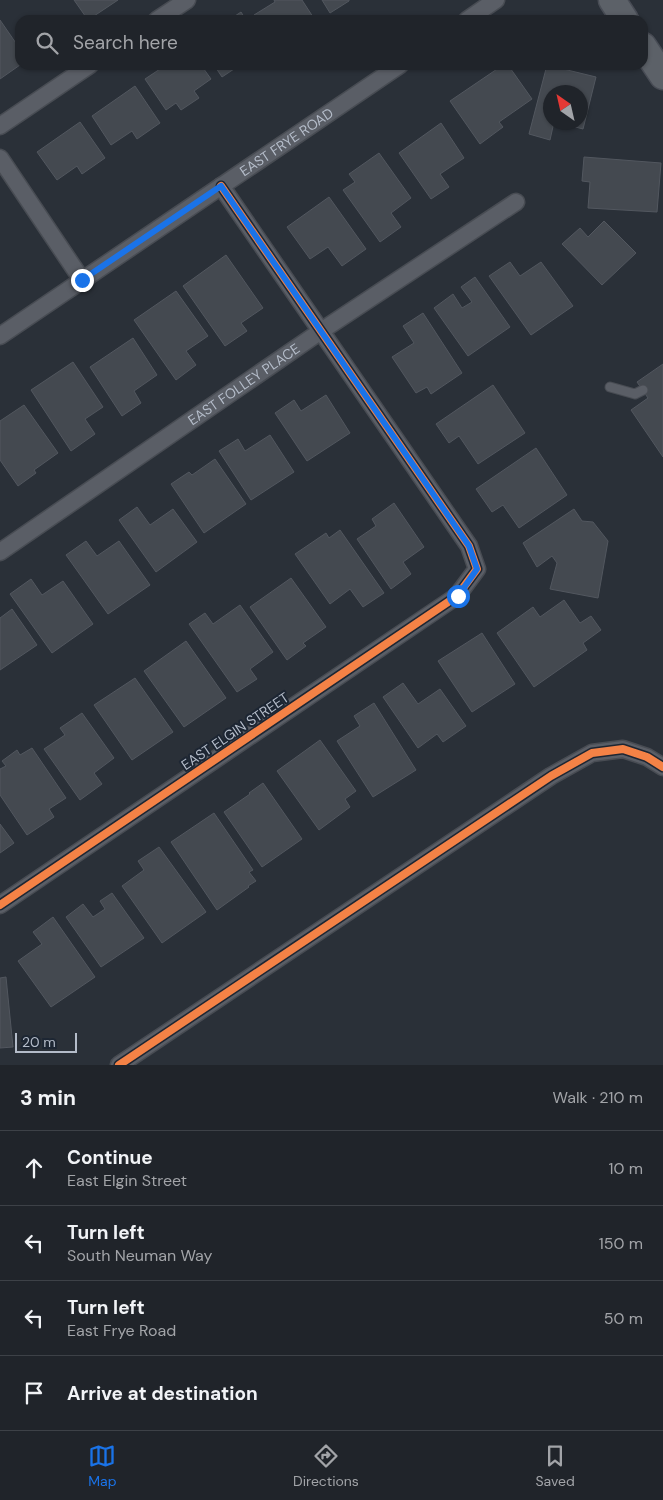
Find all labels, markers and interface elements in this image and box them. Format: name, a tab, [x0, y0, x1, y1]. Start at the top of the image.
search box	[15, 15, 648, 70]
icon: search	[33, 29, 61, 57]
text: Search here	[73, 30, 178, 55]
north arrow	[543, 85, 588, 130]
street label: EAST FRYE ROAD	[236, 104, 337, 180]
route end	[71, 269, 94, 292]
street label: EAST FOLLEY PLACE	[184, 339, 303, 429]
route start	[447, 585, 470, 608]
street label: EAST ELGIN STREET	[178, 688, 292, 774]
scale bar	[15, 1030, 78, 1053]
text: 20 m	[22, 1033, 56, 1051]
text: 3 min	[20, 1084, 76, 1112]
text: Walk · 210 m	[553, 1087, 643, 1108]
text: Continue	[67, 1145, 153, 1170]
icon: ahead	[20, 1154, 48, 1182]
text: 10 m	[609, 1158, 643, 1179]
text: East Elgin Street	[67, 1170, 187, 1191]
text: Turn left	[67, 1220, 145, 1245]
icon: left	[20, 1229, 48, 1257]
text: 150 m	[599, 1233, 643, 1254]
text: South Neuman Way	[67, 1245, 212, 1266]
text: Turn left	[67, 1295, 145, 1320]
icon: left	[20, 1304, 48, 1332]
text: 50 m	[604, 1308, 643, 1329]
text: East Frye Road	[67, 1320, 176, 1341]
icon: arrive	[20, 1379, 48, 1407]
text: Arrive at destination	[67, 1381, 258, 1406]
tab: Map	[88, 1442, 116, 1490]
tab: Directions	[293, 1442, 359, 1490]
tab: Saved	[535, 1442, 575, 1490]

